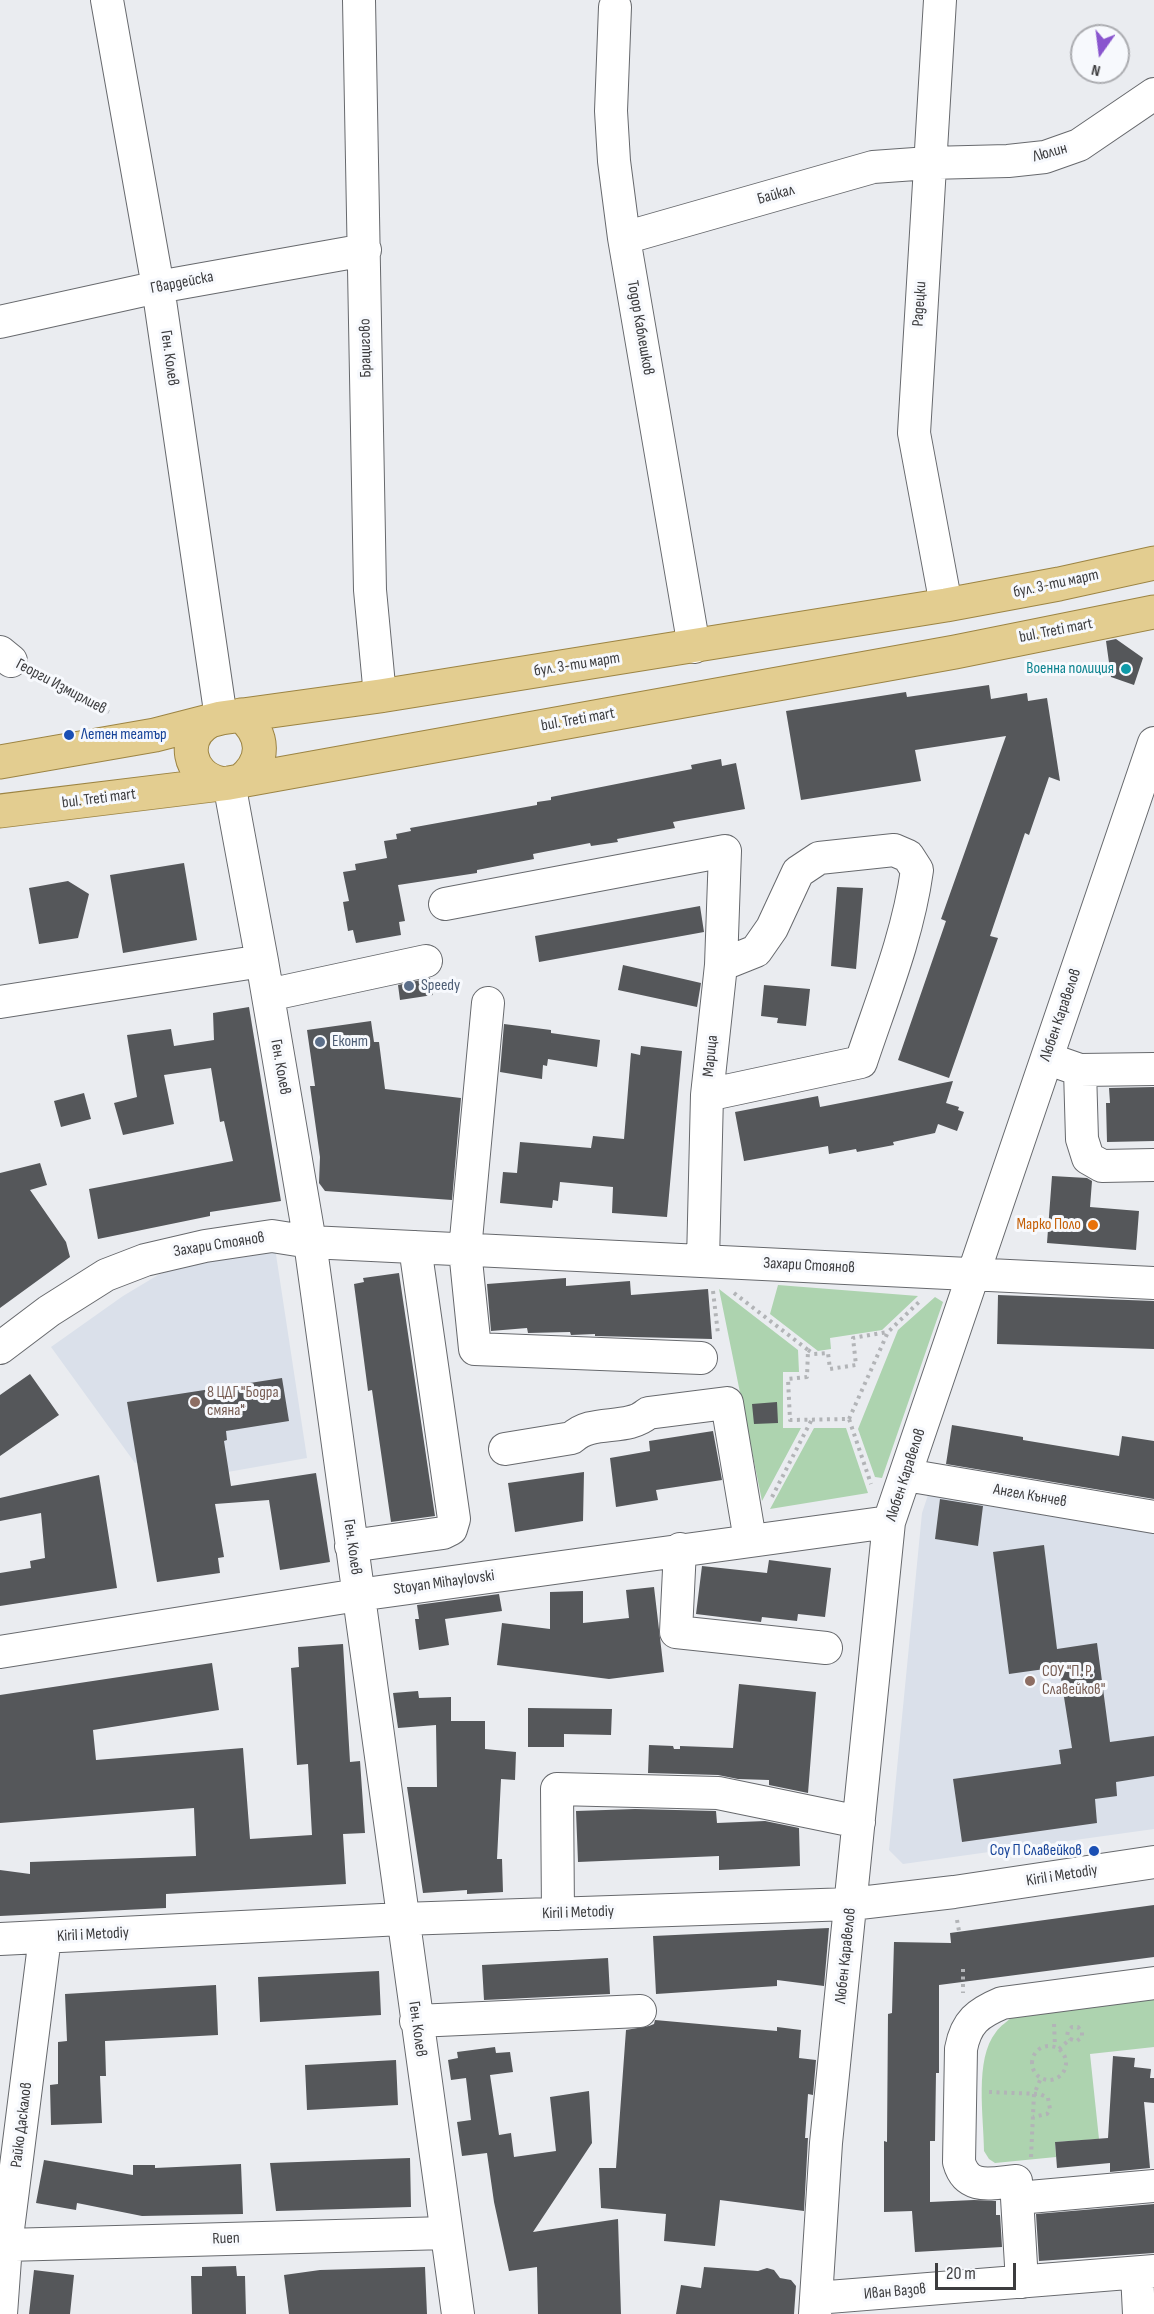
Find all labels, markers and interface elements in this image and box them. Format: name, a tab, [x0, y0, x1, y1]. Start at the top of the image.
north arrow	[1070, 24, 1130, 84]
text: N	[1090, 60, 1102, 80]
street label: Люлин	[1031, 139, 1069, 167]
street label: Байкал	[755, 181, 797, 209]
street label: Гвардейска	[149, 268, 215, 298]
street label: Тодор Каблешков	[622, 279, 658, 377]
street label: Радецки	[909, 281, 931, 327]
street label: Брацигово	[356, 318, 376, 378]
street label: Ген. Колев	[156, 329, 182, 387]
street label: бул. 3-ти март	[1012, 566, 1100, 602]
street label: bul. Treti mart	[1018, 614, 1094, 648]
street label: бул. 3-ти март	[533, 649, 621, 681]
street label: Георги Измирлиев	[12, 655, 110, 719]
place label: Военна полиция	[1026, 659, 1114, 679]
marker: Военна полиция	[1119, 662, 1133, 676]
street label: bul. Treti mart	[540, 704, 616, 736]
place label: Летен театър	[81, 725, 167, 745]
marker: Летен театър	[62, 728, 76, 742]
street label: bul. Treti mart	[61, 785, 137, 813]
street label: Любен Каравелов	[1036, 966, 1086, 1064]
place label: Speedy	[421, 976, 460, 996]
marker: Speedy	[402, 979, 416, 993]
place label: Еконт	[332, 1032, 368, 1052]
street label: Марица	[699, 1034, 723, 1078]
marker: Еконт	[313, 1035, 327, 1049]
street label: Ген. Колев	[266, 1038, 294, 1096]
place label: Марко Поло	[1017, 1215, 1081, 1235]
marker: Марко Поло	[1086, 1218, 1100, 1232]
street label: Захари Стоянов	[172, 1228, 266, 1262]
street label: Захари Стоянов	[763, 1254, 855, 1278]
place label: 8 ЦДГ "Бодра смяна"	[207, 1383, 279, 1421]
marker: 8 ЦДГ "Бодра смяна"	[188, 1395, 202, 1409]
street label: Любен Каравелов	[882, 1426, 930, 1524]
street label: Ангел Кънчев	[992, 1480, 1068, 1512]
street label: Ген. Колев	[339, 1518, 365, 1576]
street label: Stoyan Mihaylovski	[392, 1566, 496, 1600]
place label: СОУ "П. Р. Славейков"	[1042, 1662, 1105, 1700]
marker: СОУ "П. Р. Славейков"	[1023, 1674, 1037, 1688]
place label: Соу П Славейков	[990, 1841, 1082, 1861]
marker: Соу П Славейков	[1087, 1844, 1101, 1858]
street label: Kiril i Metodiy	[1025, 1861, 1099, 1891]
street label: Kiril i Metodiy	[542, 1902, 614, 1924]
street label: Любен Каравелов	[831, 1907, 861, 2005]
street label: Kiril i Metodiy	[57, 1924, 129, 1946]
street label: Ген. Колев	[404, 2000, 430, 2058]
street label: Райко Даскалов	[7, 2081, 37, 2169]
street label: Ruen	[212, 2229, 240, 2249]
scale bar	[938, 2251, 1019, 2289]
text: 20 m	[946, 2263, 976, 2284]
street label: Иван Вазов	[863, 2280, 927, 2304]

